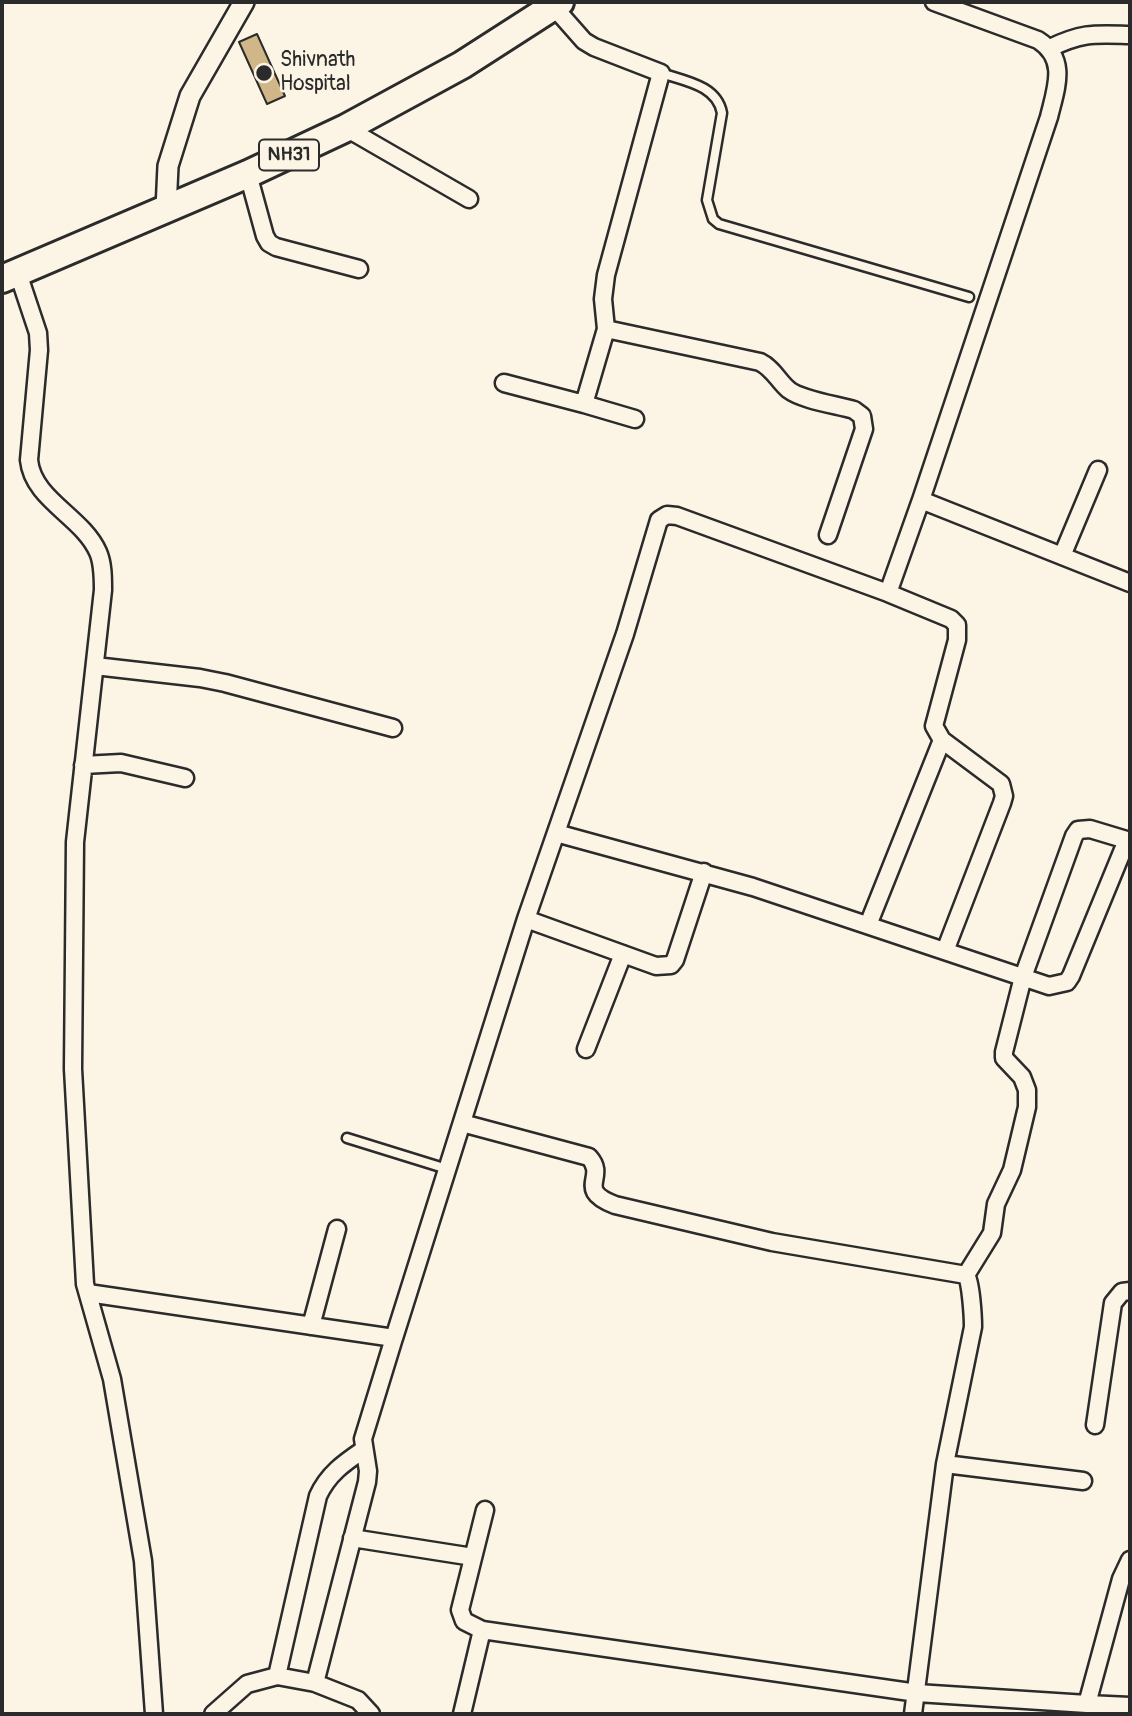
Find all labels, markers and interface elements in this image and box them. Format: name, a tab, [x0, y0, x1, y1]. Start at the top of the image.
place label: Shivnath Hospital	[280, 48, 355, 98]
marker: Shivnath Hospital	[254, 63, 274, 83]
road number: NH31	[259, 140, 319, 170]

